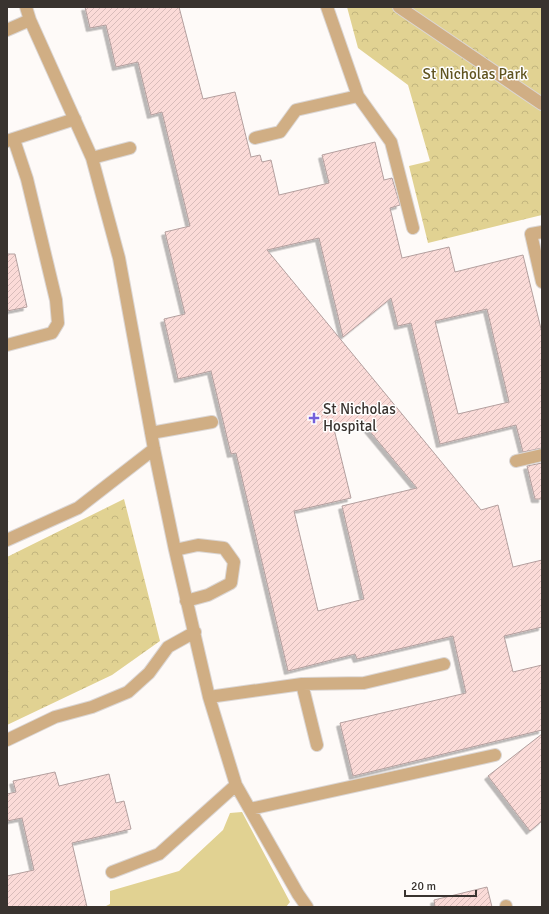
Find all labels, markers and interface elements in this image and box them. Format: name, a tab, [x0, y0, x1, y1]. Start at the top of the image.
park label: St Nicholas Park	[423, 65, 528, 83]
place label: St Nicholas Hospital	[323, 400, 396, 435]
marker: St Nicholas Hospital	[308, 412, 320, 424]
scale bar	[405, 872, 476, 898]
text: 20 m	[411, 879, 436, 894]

